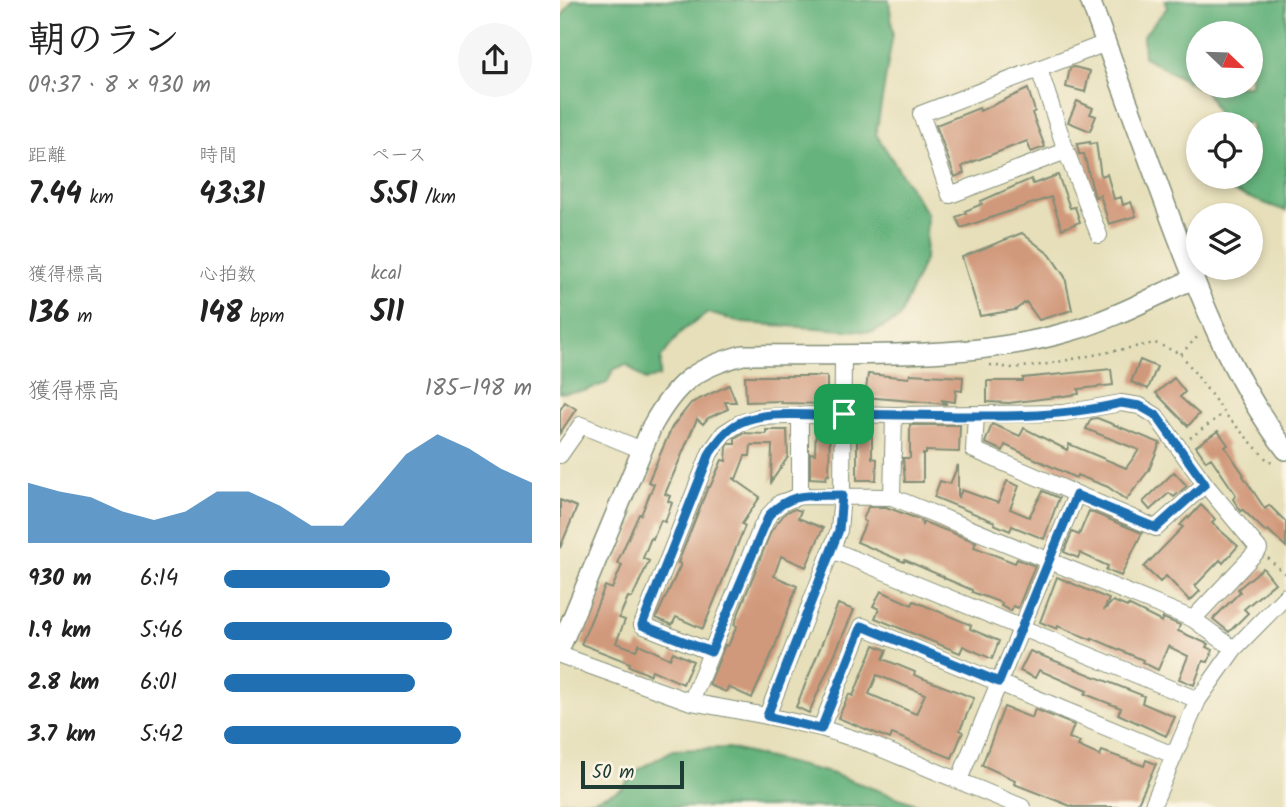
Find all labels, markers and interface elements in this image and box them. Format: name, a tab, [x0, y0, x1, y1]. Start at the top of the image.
text: 朝のラン	[28, 12, 180, 72]
north arrow	[1186, 21, 1264, 98]
map controls	[1186, 21, 1263, 280]
button: share	[458, 23, 532, 97]
text: 09:37 · 8 × 930 m	[28, 68, 211, 104]
button: locate	[1186, 112, 1263, 189]
text: 距離	[28, 141, 66, 171]
text: 時間	[199, 141, 237, 171]
text: ペース	[371, 141, 427, 171]
text: 7.44	[28, 171, 82, 219]
text: 43:31	[199, 171, 265, 219]
text: 5:51	[371, 171, 417, 219]
text: km	[82, 183, 114, 213]
text: /km	[417, 183, 456, 213]
button: layers	[1186, 203, 1263, 280]
text: kcal	[371, 259, 402, 289]
text: 獲得標高	[28, 260, 104, 290]
text: 心拍数	[199, 260, 256, 290]
text: 511	[371, 289, 404, 337]
text: 136	[28, 290, 70, 338]
text: 148	[199, 290, 242, 338]
text: m	[70, 302, 92, 332]
text: bpm	[242, 302, 284, 332]
text: 185–198 m	[425, 371, 532, 407]
text: 獲得標高	[28, 374, 120, 410]
pin	[814, 384, 874, 444]
icon: arrive	[825, 395, 863, 433]
text: 930 m	[28, 561, 92, 597]
text: 6:14	[140, 561, 178, 597]
text: 1.9 km	[28, 613, 91, 649]
text: 5:46	[140, 613, 183, 649]
text: 2.8 km	[28, 665, 99, 701]
text: 6:01	[140, 665, 177, 701]
text: 3.7 km	[28, 717, 96, 753]
text: 5:42	[140, 717, 184, 753]
scale bar	[581, 758, 684, 790]
text: 50 m	[592, 758, 634, 788]

